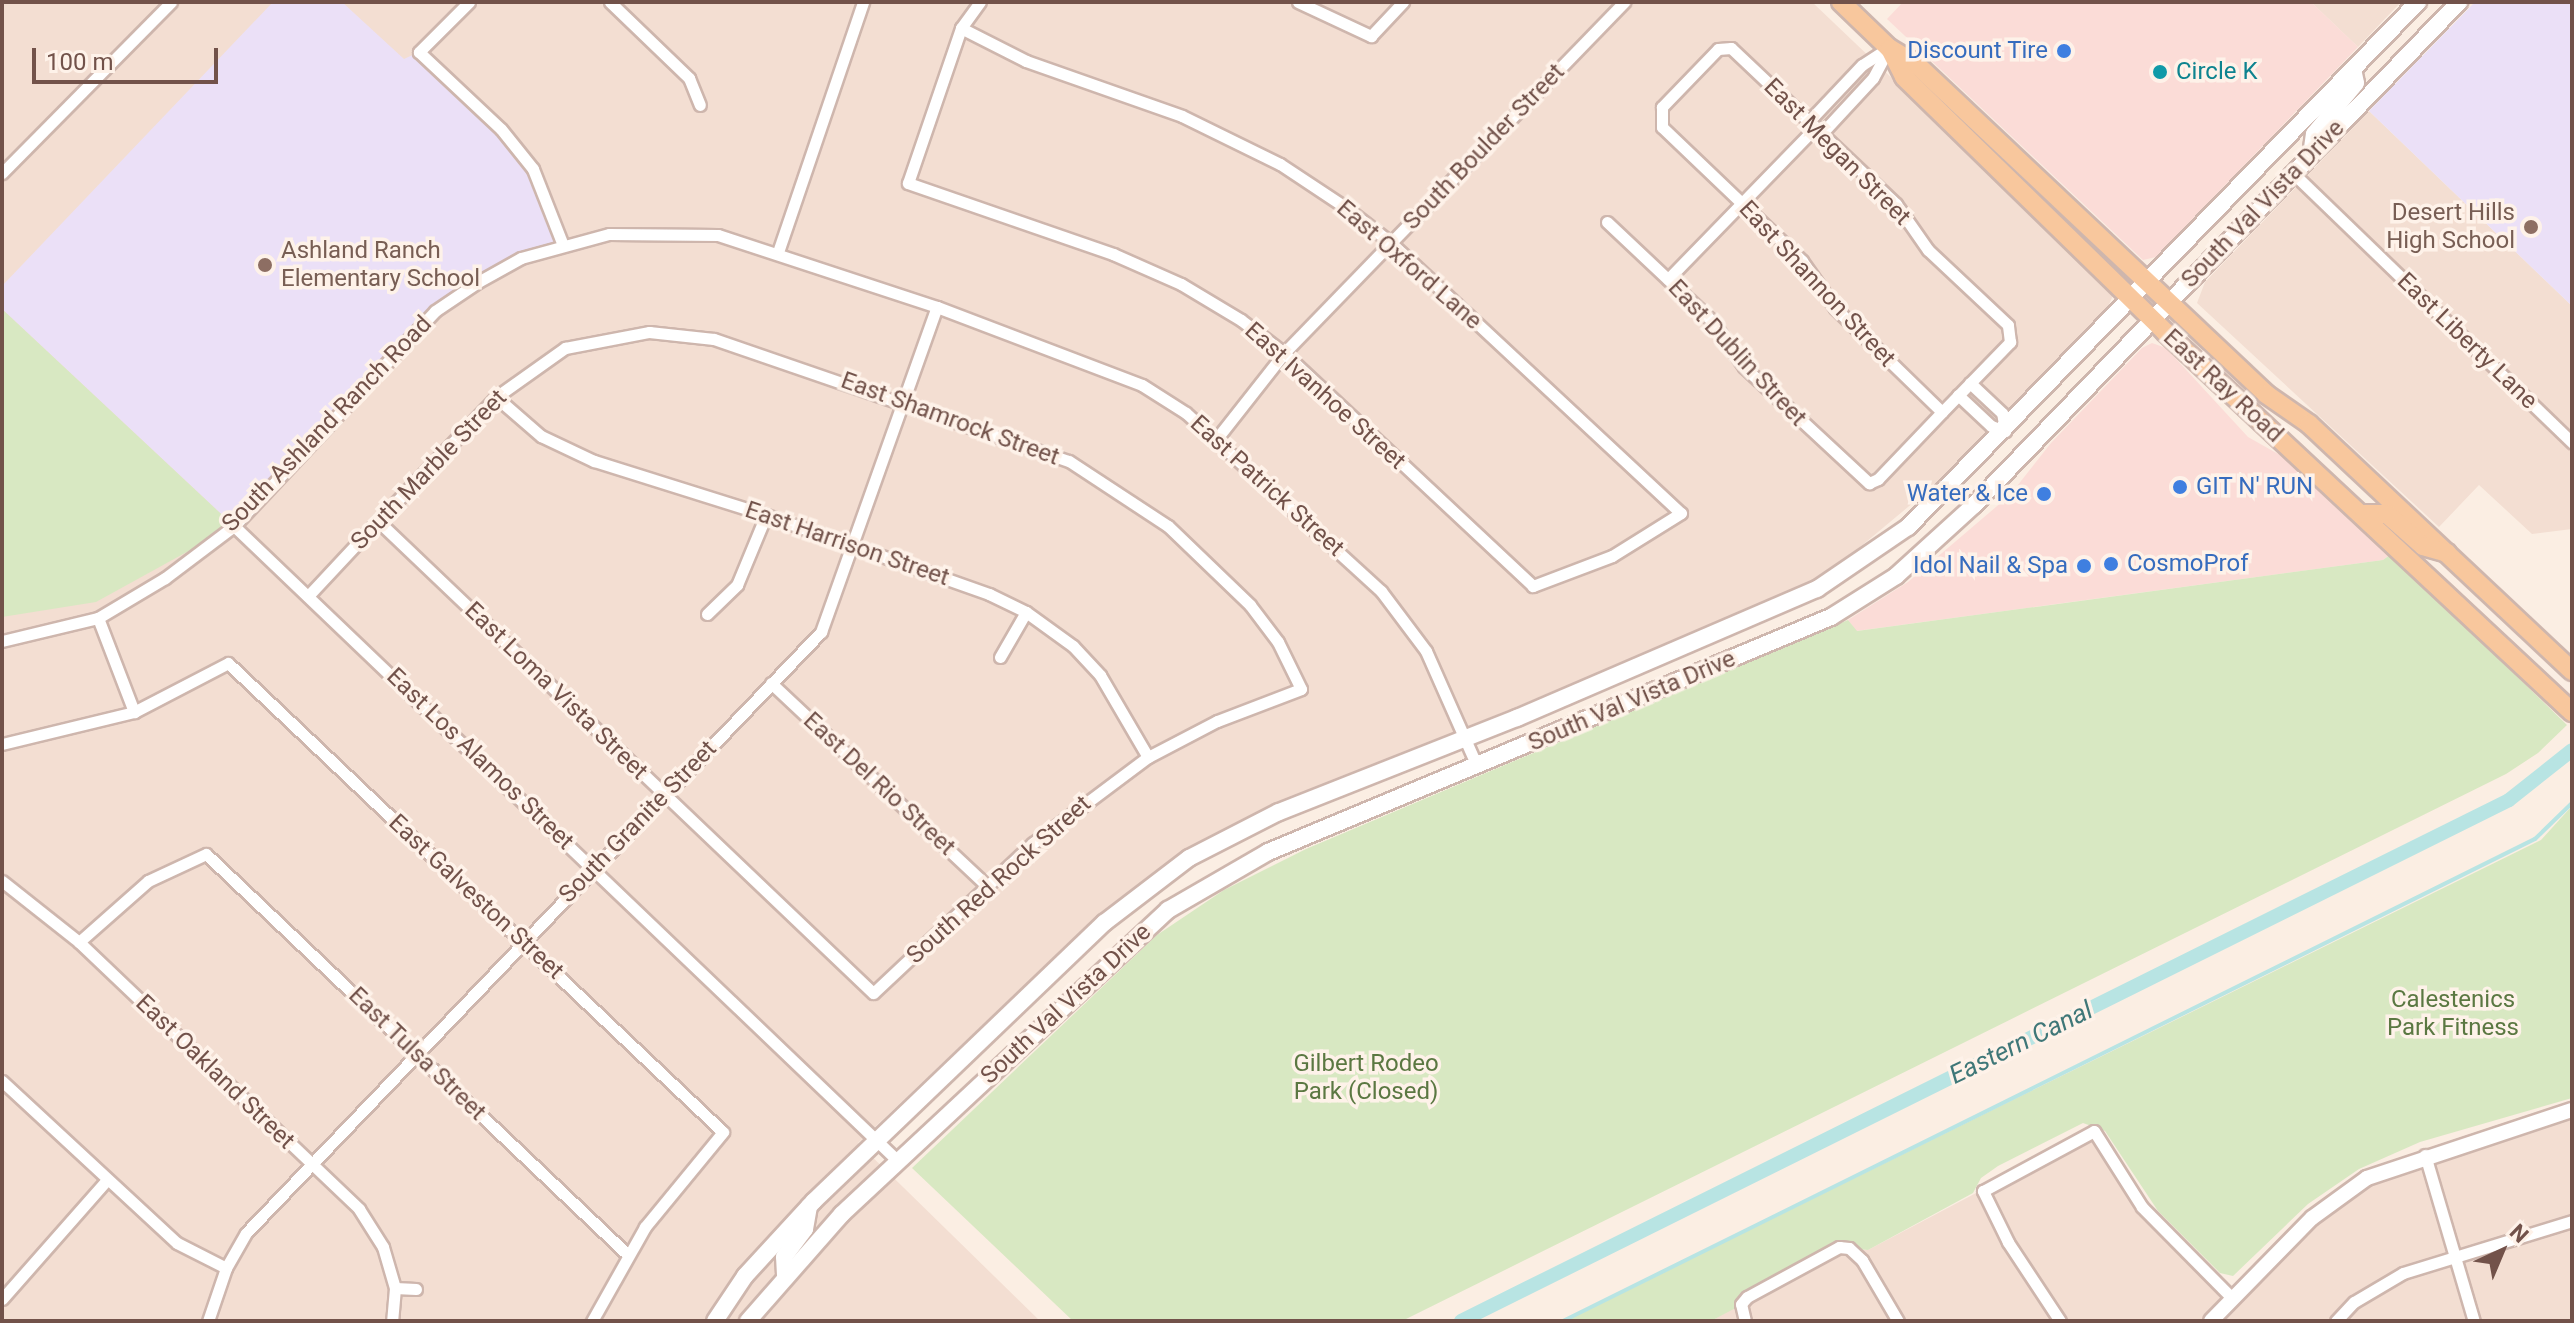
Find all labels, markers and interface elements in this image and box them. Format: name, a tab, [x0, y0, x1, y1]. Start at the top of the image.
scale bar	[36, 32, 222, 82]
place label: Discount Tire	[1907, 37, 2048, 65]
marker: Discount Tire	[2055, 42, 2073, 60]
text: 100 m	[46, 48, 113, 76]
street label: South Boulder Street	[1397, 58, 1571, 236]
place label: Circle K	[2176, 58, 2258, 86]
marker: Circle K	[2151, 63, 2169, 81]
street label: East Megan Street	[1758, 73, 1916, 231]
street label: South Val Vista Drive	[2176, 114, 2350, 294]
street label: East Oxford Lane	[1331, 194, 1487, 336]
street label: East Shannon Street	[1733, 195, 1901, 373]
place label: Desert Hills High School	[2386, 199, 2515, 255]
marker: Desert Hills High School	[2522, 218, 2540, 236]
place label: Ashland Ranch Elementary School	[281, 237, 480, 293]
marker: Ashland Ranch Elementary School	[256, 256, 274, 274]
street label: East Liberty Lane	[2391, 267, 2543, 415]
street label: East Dublin Street	[1662, 274, 1812, 432]
street label: South Ashland Ranch Road	[216, 310, 438, 538]
street label: East Ivanhoe Street	[1239, 316, 1411, 476]
street label: East Ray Road	[2157, 323, 2289, 449]
street label: East Shamrock Street	[837, 366, 1063, 472]
street label: South Marble Street	[345, 384, 513, 556]
street label: East Patrick Street	[1184, 409, 1350, 563]
place label: GIT N' RUN	[2196, 473, 2314, 501]
marker: GIT N' RUN	[2171, 478, 2189, 496]
place label: Water & Ice	[1907, 480, 2028, 508]
marker: Water & Ice	[2035, 485, 2053, 503]
street label: East Harrison Street	[741, 496, 953, 592]
place label: CosmoProf	[2127, 550, 2248, 578]
place label: Idol Nail & Spa	[1913, 552, 2068, 580]
marker: CosmoProf	[2102, 555, 2120, 573]
marker: Idol Nail & Spa	[2075, 557, 2093, 575]
street label: East Loma Vista Street	[459, 596, 653, 786]
street label: South Val Vista Drive	[1524, 644, 1740, 758]
street label: East Los Alamos Street	[381, 662, 579, 856]
street label: East Del Rio Street	[797, 706, 961, 862]
street label: South Granite Street	[553, 735, 723, 909]
street label: South Red Rock Street	[901, 790, 1097, 970]
street label: East Galveston Street	[383, 809, 569, 985]
street label: South Val Vista Drive	[975, 918, 1157, 1090]
street label: East Tulsa Street	[342, 981, 492, 1127]
park label: Calestenics Park Fitness	[2387, 986, 2519, 1042]
street label: East Oakland Street	[130, 989, 300, 1155]
water label: Eastern Canal	[1944, 995, 2098, 1091]
park label: Gilbert Rodeo Park (Closed)	[1293, 1050, 1439, 1106]
north arrow	[2462, 1211, 2542, 1291]
text: N	[2505, 1219, 2533, 1248]

